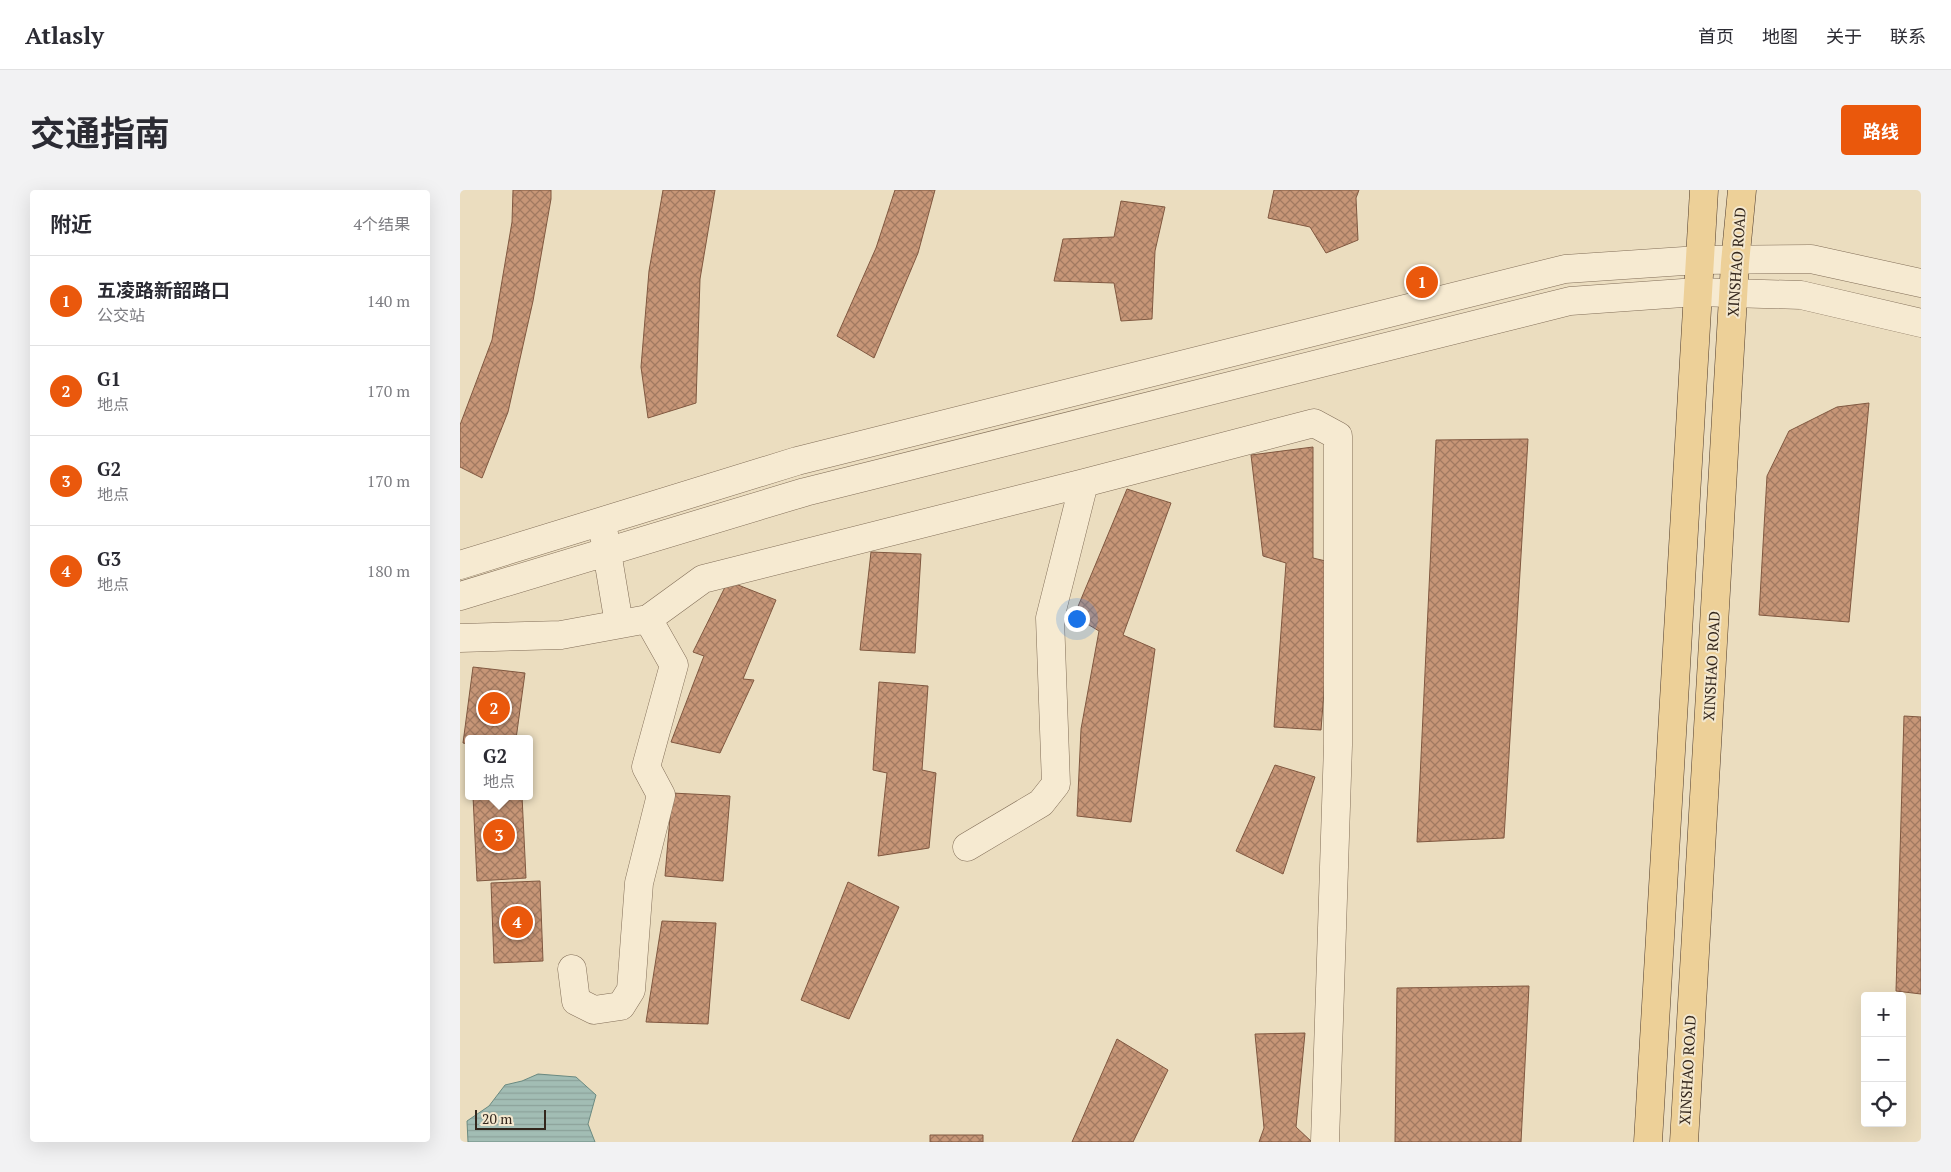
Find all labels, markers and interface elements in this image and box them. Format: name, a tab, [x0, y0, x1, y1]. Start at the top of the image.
text: Atlasly	[25, 19, 104, 51]
text: 首页	[1698, 24, 1734, 48]
text: 地图	[1762, 24, 1798, 48]
text: 关于	[1826, 24, 1862, 48]
text: 联系	[1890, 24, 1926, 48]
button: 路线	[1841, 105, 1921, 155]
text: 交通指南	[30, 110, 170, 156]
street label: XINSHAO ROAD	[1722, 207, 1750, 317]
text: 附近	[50, 210, 92, 238]
text: 4个结果	[353, 213, 410, 235]
pin: 1	[1406, 263, 1438, 301]
text: 五凌路新韶路口	[97, 277, 230, 302]
text: 1	[61, 290, 71, 312]
text: 140 m	[367, 290, 410, 312]
text: 公交站	[97, 304, 145, 326]
text: G1	[97, 366, 121, 391]
text: 2	[61, 380, 71, 402]
text: 170 m	[367, 380, 410, 402]
text: 地点	[97, 393, 129, 415]
text: G2	[97, 456, 121, 481]
text: 3	[61, 470, 71, 492]
text: 170 m	[367, 470, 410, 492]
text: 地点	[97, 483, 129, 505]
text: G3	[97, 546, 121, 571]
text: 4	[61, 560, 71, 582]
text: 180 m	[367, 560, 410, 582]
text: 地点	[97, 573, 129, 595]
your location	[1064, 606, 1090, 632]
street label: XINSHAO ROAD	[1698, 611, 1724, 721]
pin: 2	[478, 689, 510, 727]
popup	[465, 735, 533, 800]
text: G2	[483, 743, 507, 768]
text: 地点	[483, 770, 515, 792]
pin: 3	[483, 816, 515, 854]
pin: 4	[501, 903, 533, 941]
map controls	[1861, 992, 1906, 1127]
button: +	[1861, 992, 1906, 1037]
street label: XINSHAO ROAD	[1674, 1015, 1700, 1125]
button: −	[1861, 1037, 1906, 1082]
button: locate	[1861, 1082, 1906, 1127]
scale bar	[475, 1107, 546, 1130]
text: 20 m	[482, 1109, 512, 1128]

